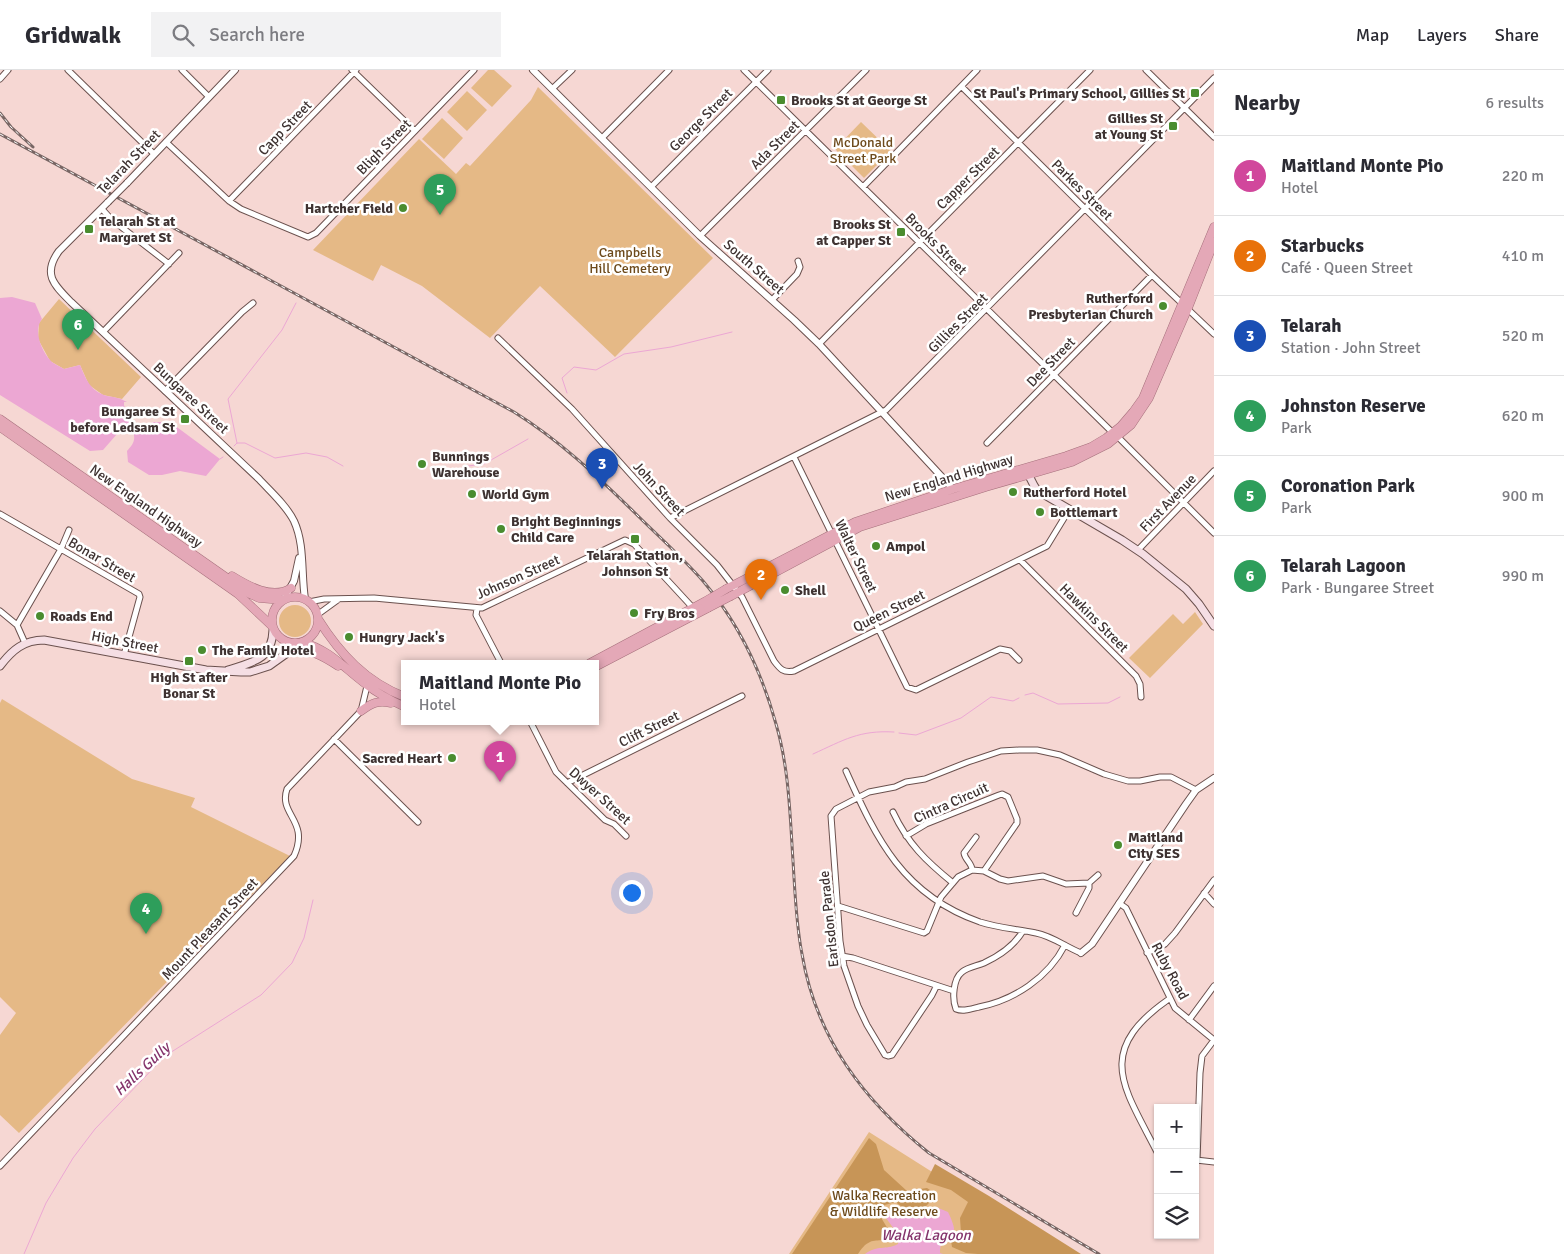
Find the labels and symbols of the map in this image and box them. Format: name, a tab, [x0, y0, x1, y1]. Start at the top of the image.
street label: George Street	[666, 85, 736, 155]
place label: St Paul's Primary School, Gillies St	[973, 85, 1186, 102]
marker: St Paul's Primary School, Gillies St	[1189, 87, 1201, 99]
place label: Brooks St at George St	[791, 92, 928, 109]
marker: Brooks St at George St	[775, 94, 787, 106]
street label: Capp Street	[255, 97, 315, 159]
place label: Gillies St at Young St	[1095, 110, 1164, 143]
street label: Bligh Street	[353, 116, 415, 178]
street label: Ada Street	[747, 117, 803, 173]
marker: Gillies St at Young St	[1167, 120, 1179, 132]
street label: Telarah Street	[94, 126, 164, 198]
park label: McDonald Street Park	[830, 134, 896, 167]
street label: Capper Street	[933, 143, 1003, 213]
street label: Parkes Street	[1048, 156, 1116, 224]
pin: 5	[424, 174, 456, 215]
place label: Hartcher Field	[305, 200, 393, 217]
marker: Hartcher Field	[397, 202, 409, 214]
street label: Brooks Street	[902, 210, 971, 279]
place label: Telarah St at Margaret St	[99, 213, 176, 246]
place label: Brooks St at Capper St	[816, 216, 892, 249]
marker: Telarah St at Margaret St	[83, 223, 95, 235]
marker: Brooks St at Capper St	[895, 226, 907, 238]
street label: South Street	[720, 236, 788, 298]
park label: Campbells Hill Cemetery	[589, 244, 671, 277]
street label: Gillies Street	[925, 290, 991, 356]
place label: Rutherford Presbyterian Church	[1028, 290, 1153, 323]
marker: Rutherford Presbyterian Church	[1157, 300, 1169, 312]
pin: 6	[62, 309, 94, 350]
street label: Dee Street	[1023, 333, 1079, 390]
street label: Bungaree Street	[150, 359, 232, 437]
place label: Bungaree St before Ledsam St	[70, 403, 176, 436]
marker: Bungaree St before Ledsam St	[179, 413, 191, 425]
place label: Bunnings Warehouse	[432, 448, 500, 481]
pin: 3	[586, 448, 618, 489]
street label: New England Highway	[883, 450, 1016, 506]
marker: Bunnings Warehouse	[416, 458, 428, 470]
street label: John Street	[629, 458, 689, 520]
street label: New England Highway	[87, 461, 206, 551]
street label: First Avenue	[1136, 470, 1200, 536]
place label: Rutherford Hotel	[1023, 484, 1127, 501]
place label: World Gym	[482, 486, 549, 503]
marker: Rutherford Hotel	[1007, 486, 1019, 498]
marker: World Gym	[466, 488, 478, 500]
place label: Bottlemart	[1050, 504, 1118, 521]
marker: Bottlemart	[1034, 506, 1046, 518]
place label: Bright Beginnings Child Care	[511, 513, 621, 546]
street label: Walter Street	[831, 517, 881, 595]
marker: Bright Beginnings Child Care	[495, 523, 507, 535]
marker: Telarah Station, Johnson St	[629, 533, 641, 545]
street label: Bonar Street	[65, 534, 139, 586]
place label: Ampol	[886, 538, 926, 555]
marker: Ampol	[870, 540, 882, 552]
place label: Telarah Station, Johnson St	[587, 547, 683, 580]
street label: Johnson Street	[474, 551, 562, 603]
pin: 2	[745, 559, 777, 600]
street label: Hawkins Street	[1056, 580, 1132, 656]
place label: Shell	[795, 582, 827, 599]
marker: Shell	[779, 584, 791, 596]
street label: Queen Street	[850, 586, 928, 636]
place label: Fry Bros	[644, 605, 695, 622]
marker: Fry Bros	[628, 607, 640, 619]
place label: Roads End	[50, 608, 113, 625]
marker: Roads End	[34, 610, 46, 622]
street label: High Street	[90, 627, 160, 657]
place label: Hungry Jack's	[359, 629, 444, 646]
marker: Hungry Jack's	[343, 631, 355, 643]
place label: The Family Hotel	[212, 642, 315, 659]
marker: The Family Hotel	[196, 644, 208, 656]
marker: High St after Bonar St	[183, 655, 195, 667]
place label: High St after Bonar St	[150, 669, 228, 702]
street label: Clift Street	[616, 707, 682, 751]
pin: 1	[484, 741, 516, 782]
place label: Sacred Heart	[362, 750, 443, 767]
marker: Sacred Heart	[446, 752, 458, 764]
street label: Dwyer Street	[566, 764, 634, 828]
street label: Cintra Circuit	[911, 779, 991, 827]
place label: Maitland City SES	[1128, 829, 1184, 862]
marker: Maitland City SES	[1112, 839, 1124, 851]
street label: Earlsdon Parade	[815, 870, 843, 968]
street label: Mount Pleasant Street	[158, 874, 262, 984]
your location	[619, 880, 645, 906]
pin: 4	[130, 893, 162, 934]
street label: Ruby Road	[1148, 939, 1192, 1003]
water label: Halls Gully	[110, 1037, 175, 1099]
park label: Walka Recreation & Wildlife Reserve	[830, 1187, 938, 1220]
water label: Walka Lagoon	[881, 1226, 972, 1244]

